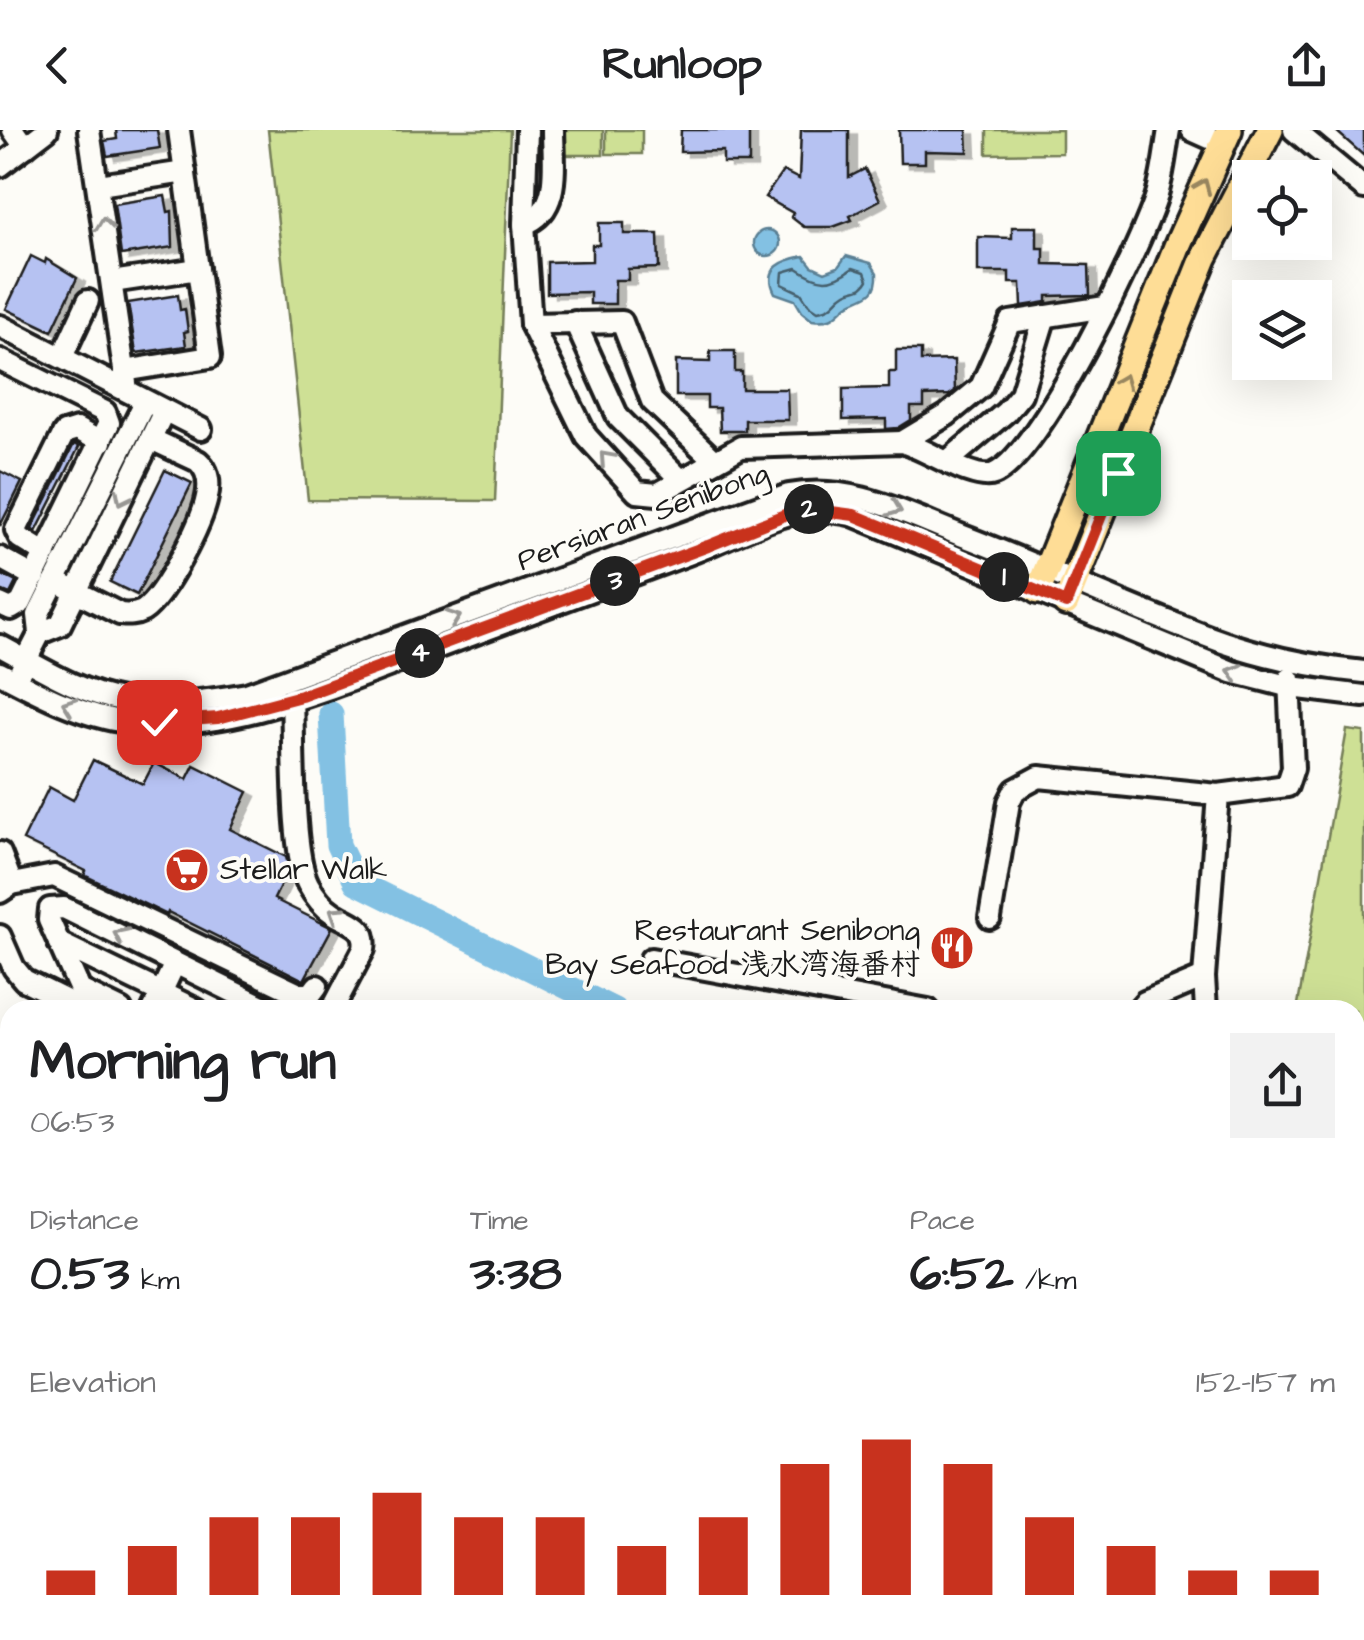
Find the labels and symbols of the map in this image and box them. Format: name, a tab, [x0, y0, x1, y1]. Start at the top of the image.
one-way arrow	[1191, 178, 1211, 196]
one-way arrow	[94, 215, 115, 231]
one-way arrow	[1111, 373, 1131, 390]
pin	[1076, 431, 1161, 516]
one-way arrow	[600, 451, 618, 470]
street label: Persiaran Senibong	[511, 452, 775, 583]
pin: 2	[784, 484, 834, 534]
one-way arrow	[114, 488, 134, 506]
one-way arrow	[885, 498, 902, 518]
pin: 1	[979, 552, 1029, 602]
pin: 3	[590, 556, 640, 606]
one-way arrow	[445, 609, 462, 630]
pin: 4	[395, 628, 445, 678]
one-way arrow	[1227, 663, 1244, 683]
pin	[117, 680, 202, 765]
one-way arrow	[62, 696, 79, 717]
supermarket icon: Stellar Walk	[164, 847, 210, 893]
place label: Stellar Walk	[220, 849, 388, 891]
one-way arrow	[329, 906, 347, 925]
place label: Restaurant Senibong Bay Seafood 浅水湾海番村	[545, 910, 920, 987]
restaurant icon: Restaurant Senibong Bay Seafood 浅水湾海番村	[929, 925, 975, 971]
one-way arrow	[112, 928, 130, 948]

